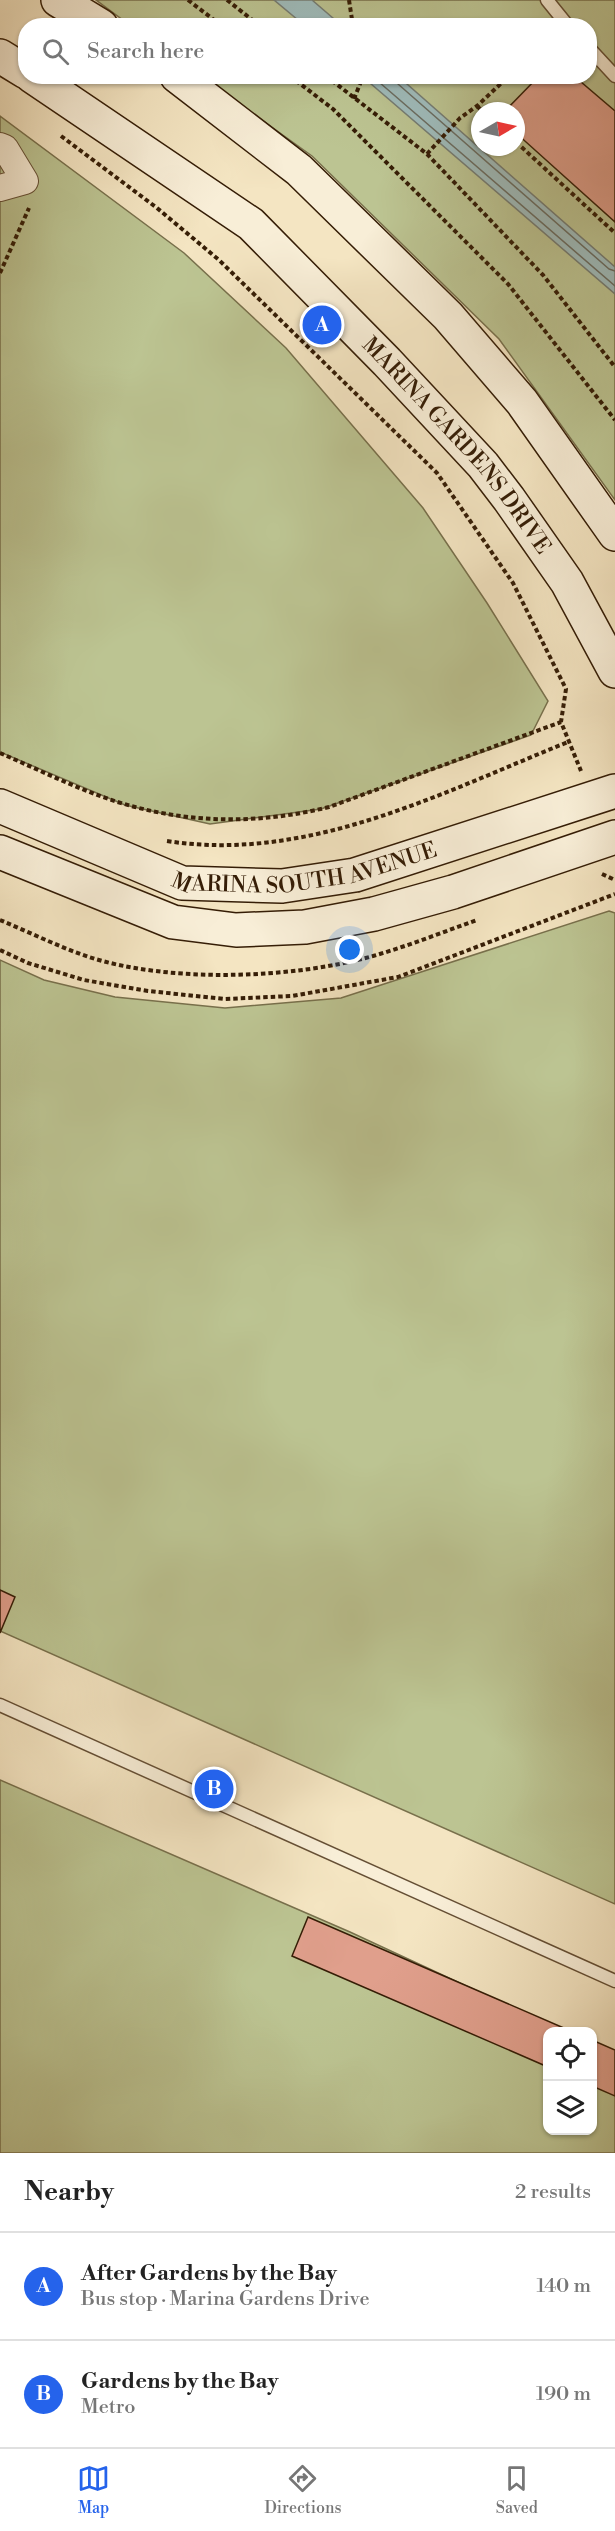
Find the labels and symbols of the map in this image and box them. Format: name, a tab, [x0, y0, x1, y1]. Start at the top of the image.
north arrow	[471, 102, 525, 156]
pin: A	[302, 302, 342, 348]
street label: MARINA GARDENS DRIVE	[357, 331, 557, 559]
street label: MARINA SOUTH AVENUE	[167, 836, 440, 900]
your location	[335, 935, 364, 964]
pin: B	[194, 1766, 234, 1812]

